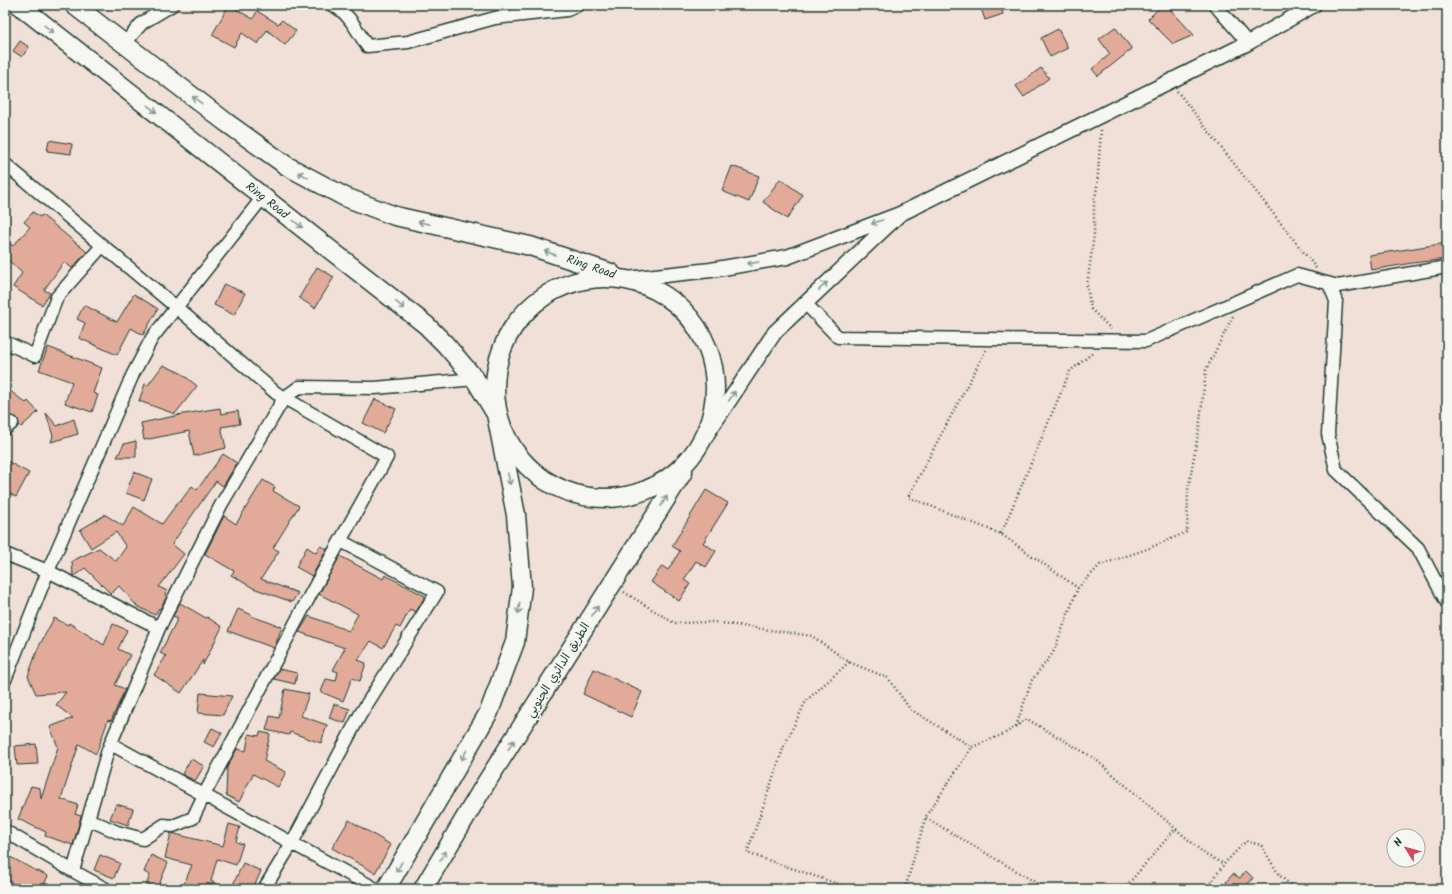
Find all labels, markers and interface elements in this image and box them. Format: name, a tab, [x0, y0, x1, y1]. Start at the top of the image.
one-way arrow	[44, 25, 55, 33]
one-way arrow	[192, 96, 203, 104]
one-way arrow	[146, 105, 157, 114]
one-way arrow	[298, 170, 310, 178]
street label: Ring Road	[242, 177, 294, 224]
one-way arrow	[417, 218, 430, 226]
one-way arrow	[871, 219, 883, 227]
one-way arrow	[293, 220, 304, 229]
one-way arrow	[544, 248, 556, 256]
street label: Ring Road	[564, 250, 619, 285]
one-way arrow	[747, 259, 760, 267]
one-way arrow	[818, 281, 828, 291]
one-way arrow	[395, 300, 406, 309]
one-way arrow	[728, 391, 736, 402]
one-way arrow	[505, 473, 513, 486]
one-way arrow	[661, 495, 669, 507]
one-way arrow	[515, 601, 523, 614]
one-way arrow	[591, 606, 599, 617]
street label: الطريق الدائري الجنوبي	[521, 619, 596, 722]
one-way arrow	[507, 739, 515, 751]
one-way arrow	[460, 749, 468, 761]
north arrow	[1386, 828, 1426, 868]
text: N	[1390, 834, 1408, 851]
one-way arrow	[439, 851, 447, 862]
one-way arrow	[395, 861, 403, 873]

